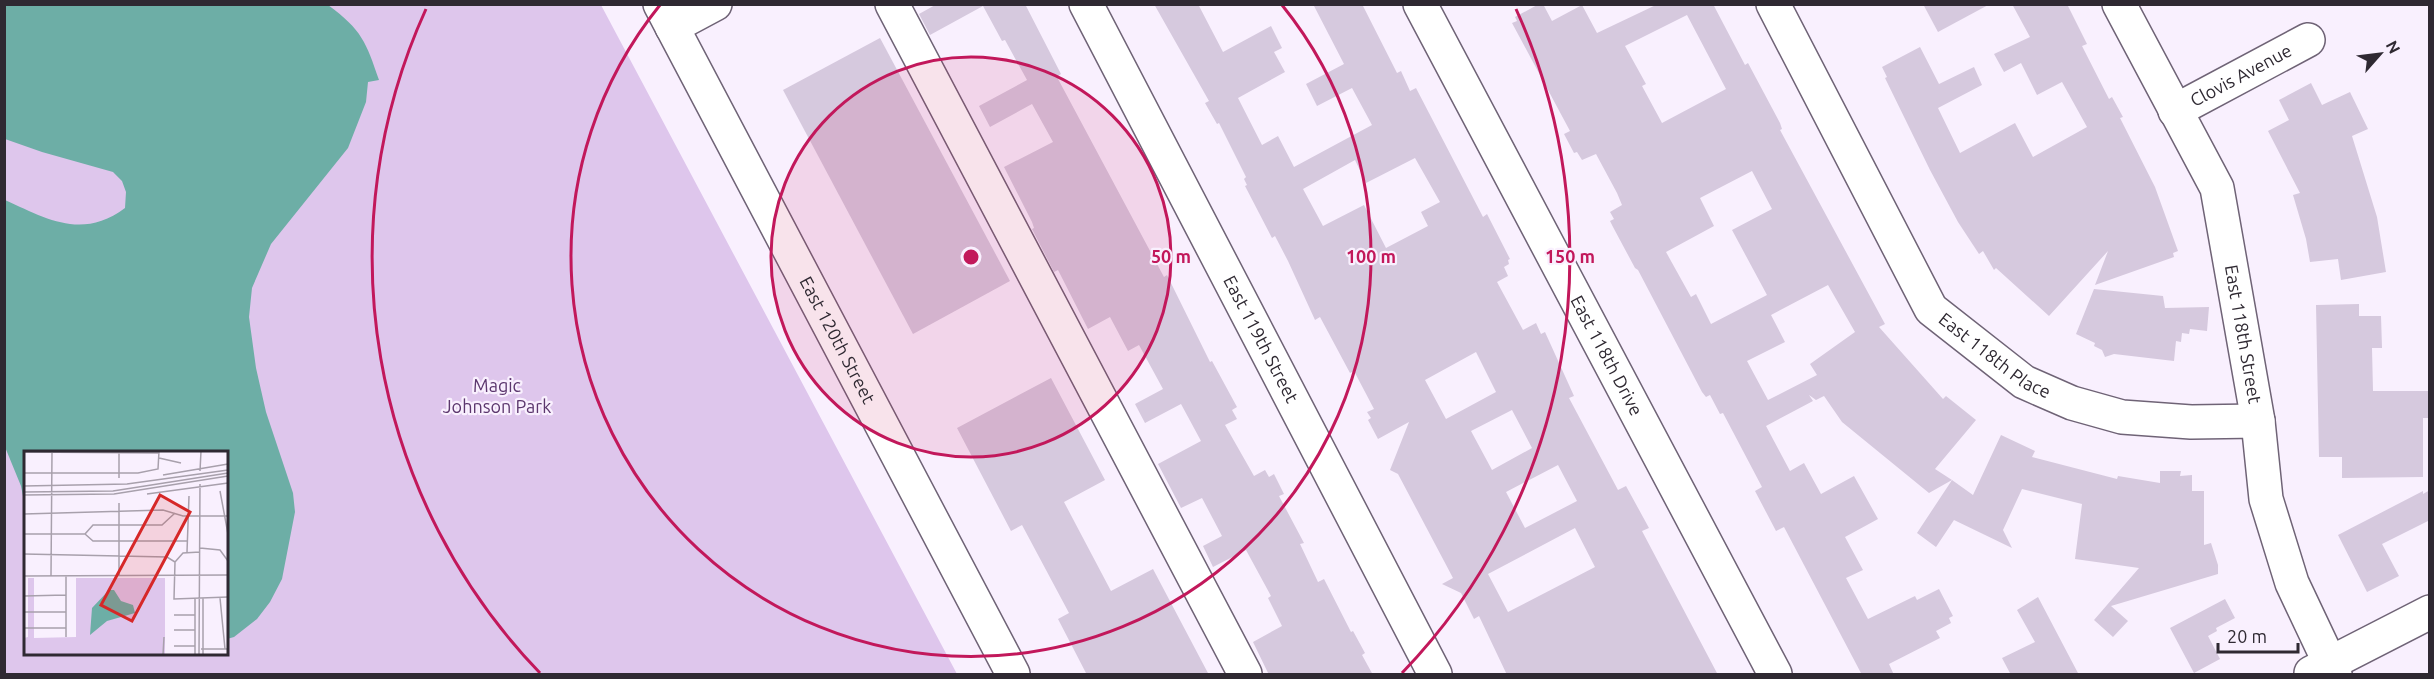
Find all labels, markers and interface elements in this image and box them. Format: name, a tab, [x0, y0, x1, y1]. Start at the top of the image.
north arrow	[2350, 24, 2410, 84]
text: N	[2382, 37, 2404, 56]
street label: Clovis Avenue	[2187, 40, 2295, 110]
text: 50 m	[1151, 246, 1191, 266]
text: 100 m	[1346, 246, 1396, 266]
text: 150 m	[1545, 246, 1595, 266]
centre of rings	[961, 247, 981, 267]
street label: East 118th Street	[2222, 263, 2266, 405]
street label: East 119th Street	[1220, 272, 1303, 406]
street label: East 120th Street	[796, 273, 880, 407]
street label: East 118th Drive	[1567, 292, 1647, 419]
street label: East 118th Place	[1936, 308, 2054, 401]
park label: Magic Johnson Park	[443, 375, 551, 416]
inset map	[24, 451, 228, 655]
scale bar	[2218, 616, 2298, 654]
text: 20 m	[2227, 626, 2267, 646]

